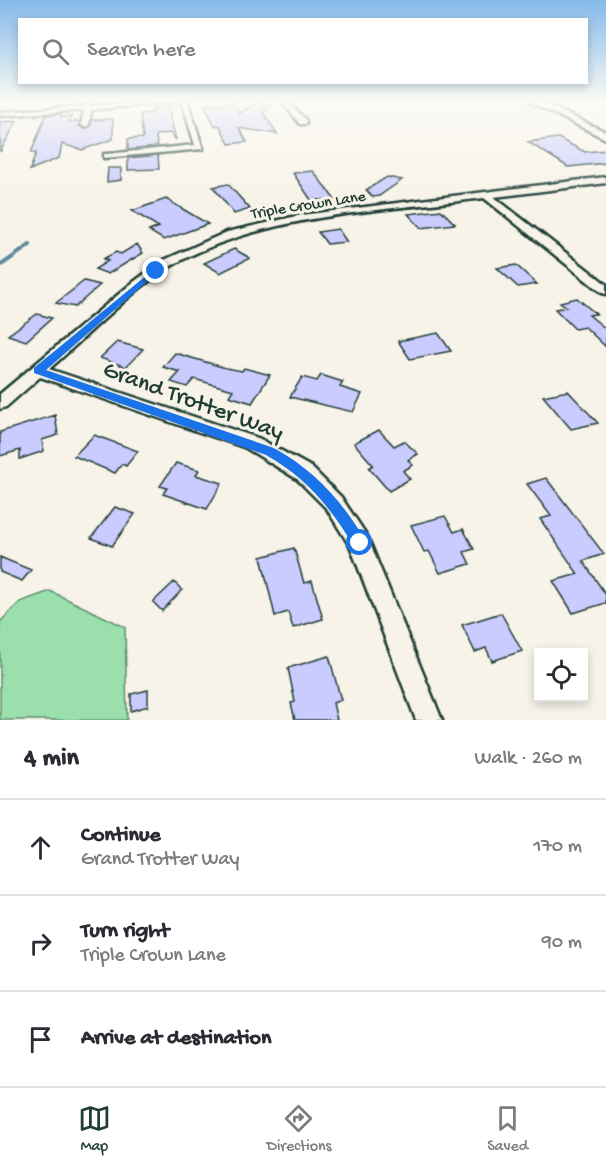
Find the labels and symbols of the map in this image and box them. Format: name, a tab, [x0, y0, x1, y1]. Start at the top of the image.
street label: Triple Crown Lane	[249, 188, 368, 225]
route end	[142, 257, 168, 283]
street label: Grand Trotter Way	[99, 356, 287, 448]
route start	[346, 529, 372, 555]

